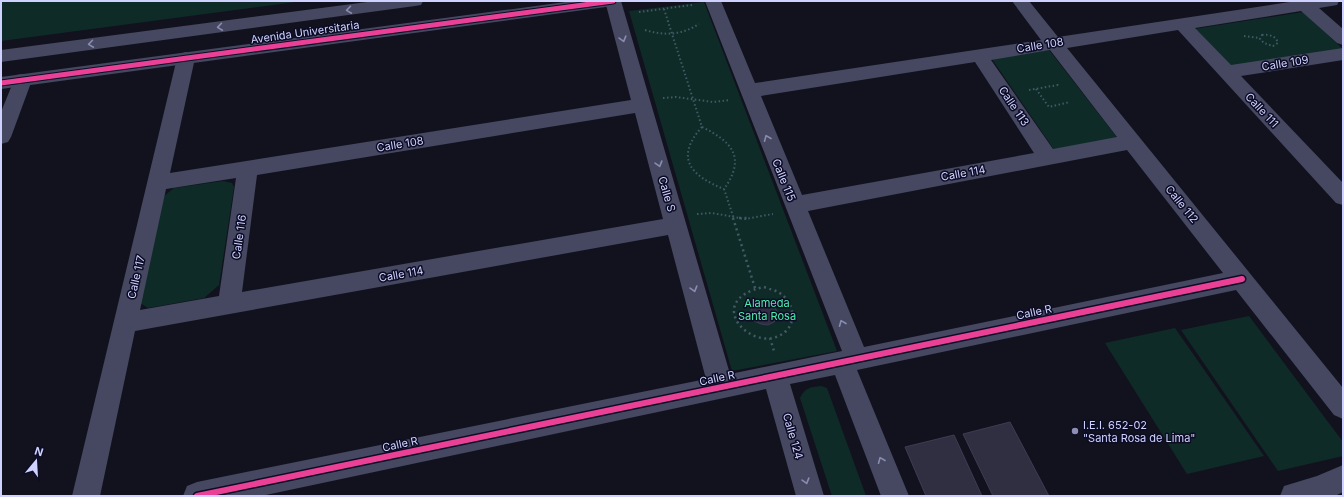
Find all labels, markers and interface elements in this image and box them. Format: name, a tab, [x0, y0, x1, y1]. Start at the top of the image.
one-way arrow	[346, 5, 352, 14]
street label: Avenida Universitaria	[250, 17, 360, 47]
one-way arrow	[217, 22, 223, 31]
street label: Calle 108	[1016, 34, 1065, 56]
one-way arrow	[619, 35, 627, 42]
one-way arrow	[88, 39, 94, 48]
street label: Calle 109	[1261, 52, 1310, 74]
street label: Calle 113	[996, 84, 1032, 129]
street label: Calle 111	[1242, 90, 1282, 130]
street label: Calle 108	[376, 133, 425, 155]
one-way arrow	[764, 134, 772, 141]
street label: Calle 115	[769, 157, 799, 204]
one-way arrow	[654, 161, 662, 167]
street label: Calle 114	[940, 162, 986, 184]
street label: Calle S	[655, 175, 679, 213]
street label: Calle 112	[1162, 182, 1202, 226]
street label: Calle 116	[229, 214, 249, 260]
street label: Calle 117	[124, 254, 148, 300]
street label: Calle 114	[378, 263, 424, 285]
one-way arrow	[689, 286, 697, 292]
park label: Alameda Santa Rosa	[738, 296, 796, 323]
street label: Calle R	[1015, 301, 1053, 323]
one-way arrow	[839, 320, 847, 327]
street label: Calle R	[698, 367, 736, 389]
street label: Calle 124	[780, 411, 806, 461]
place label: I.E.I. 652-02 "Santa Rosa de Lima"	[1083, 418, 1195, 445]
marker: I.E.I. 652-02 "Santa Rosa de Lima"	[1070, 426, 1080, 436]
street label: Calle R	[381, 433, 419, 455]
north arrow	[16, 441, 56, 481]
text: N	[33, 444, 45, 459]
one-way arrow	[877, 456, 885, 463]
one-way arrow	[801, 477, 810, 484]

